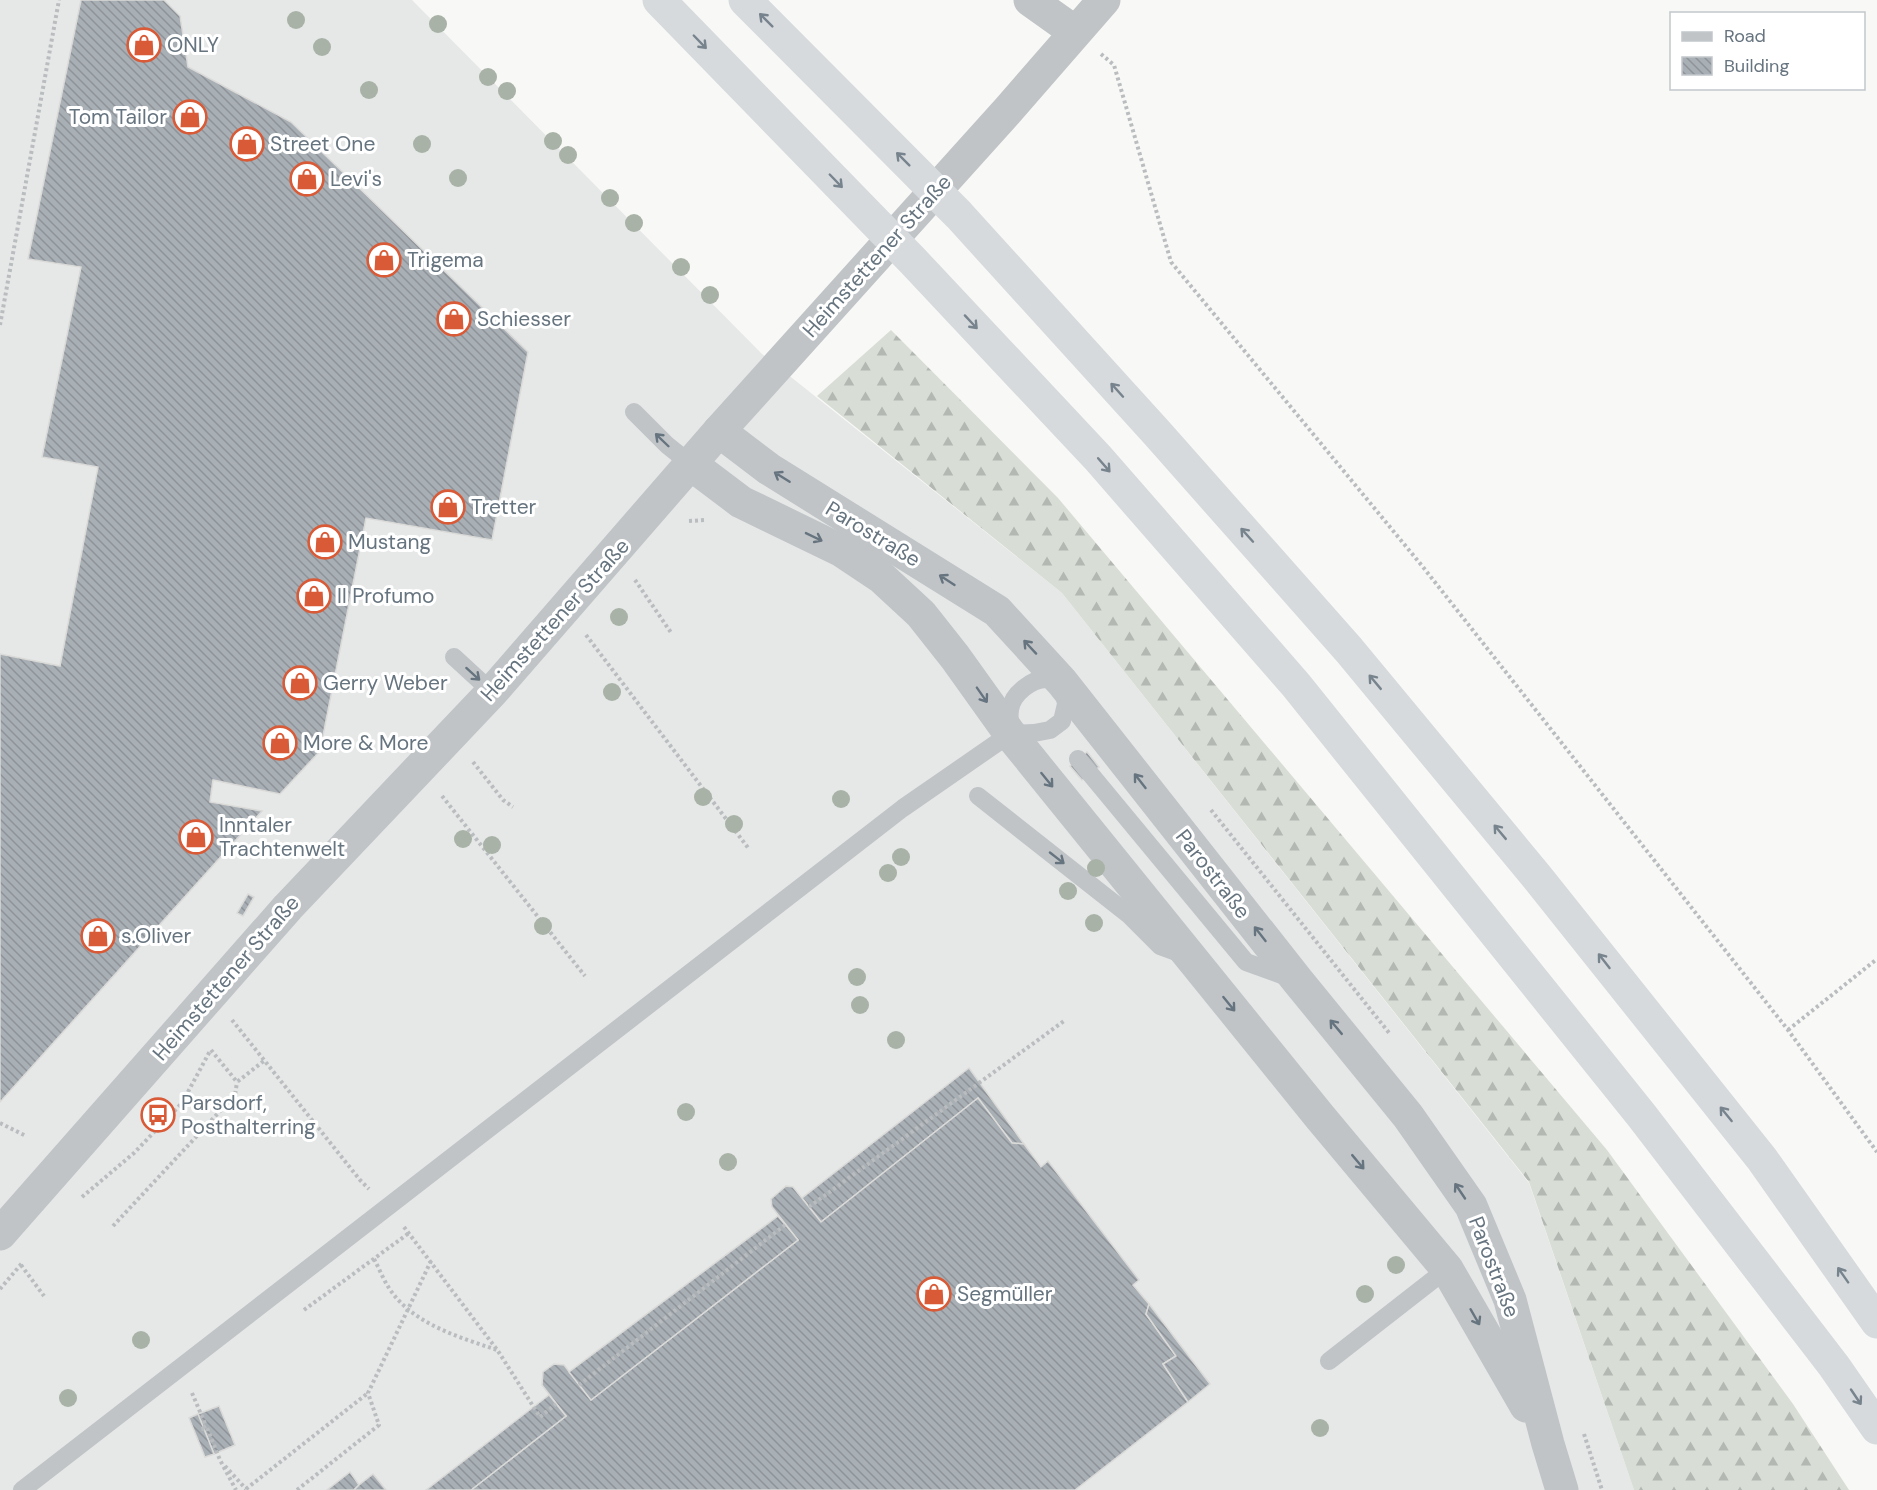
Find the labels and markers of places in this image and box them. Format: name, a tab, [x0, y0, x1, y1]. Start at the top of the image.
shop icon: ONLY	[126, 27, 162, 63]
place label: ONLY	[167, 31, 219, 59]
shop icon: Tom Tailor	[172, 99, 208, 135]
place label: Tom Tailor	[69, 103, 167, 131]
shop icon: Street One	[229, 126, 265, 162]
place label: Street One	[270, 130, 375, 158]
shop icon: Levi's	[289, 161, 325, 197]
place label: Levi's	[330, 165, 382, 193]
shop icon: Trigema	[366, 242, 402, 278]
place label: Trigema	[407, 246, 484, 274]
shop icon: Schiesser	[436, 301, 472, 337]
place label: Schiesser	[477, 305, 571, 333]
shop icon: Tretter	[430, 489, 466, 525]
place label: Tretter	[471, 493, 537, 521]
shop icon: Mustang	[307, 524, 343, 560]
place label: Mustang	[348, 528, 431, 556]
shop icon: Il Profumo	[296, 578, 332, 614]
place label: Il Profumo	[337, 582, 435, 610]
shop icon: Gerry Weber	[282, 665, 318, 701]
place label: Gerry Weber	[323, 669, 448, 697]
shop icon: More & More	[262, 725, 298, 761]
place label: More & More	[303, 729, 428, 757]
place label: Inntaler Trachtenwelt	[219, 811, 345, 863]
shop icon: Inntaler Trachtenwelt	[178, 819, 214, 855]
shop icon: s.Oliver	[80, 918, 116, 954]
place label: s.Oliver	[121, 922, 192, 950]
place label: Parsdorf, Posthalterring	[181, 1089, 316, 1141]
bus stop icon: Parsdorf, Posthalterring	[140, 1097, 176, 1133]
shop icon: Segmüller	[916, 1276, 952, 1312]
place label: Segmüller	[957, 1280, 1053, 1308]

